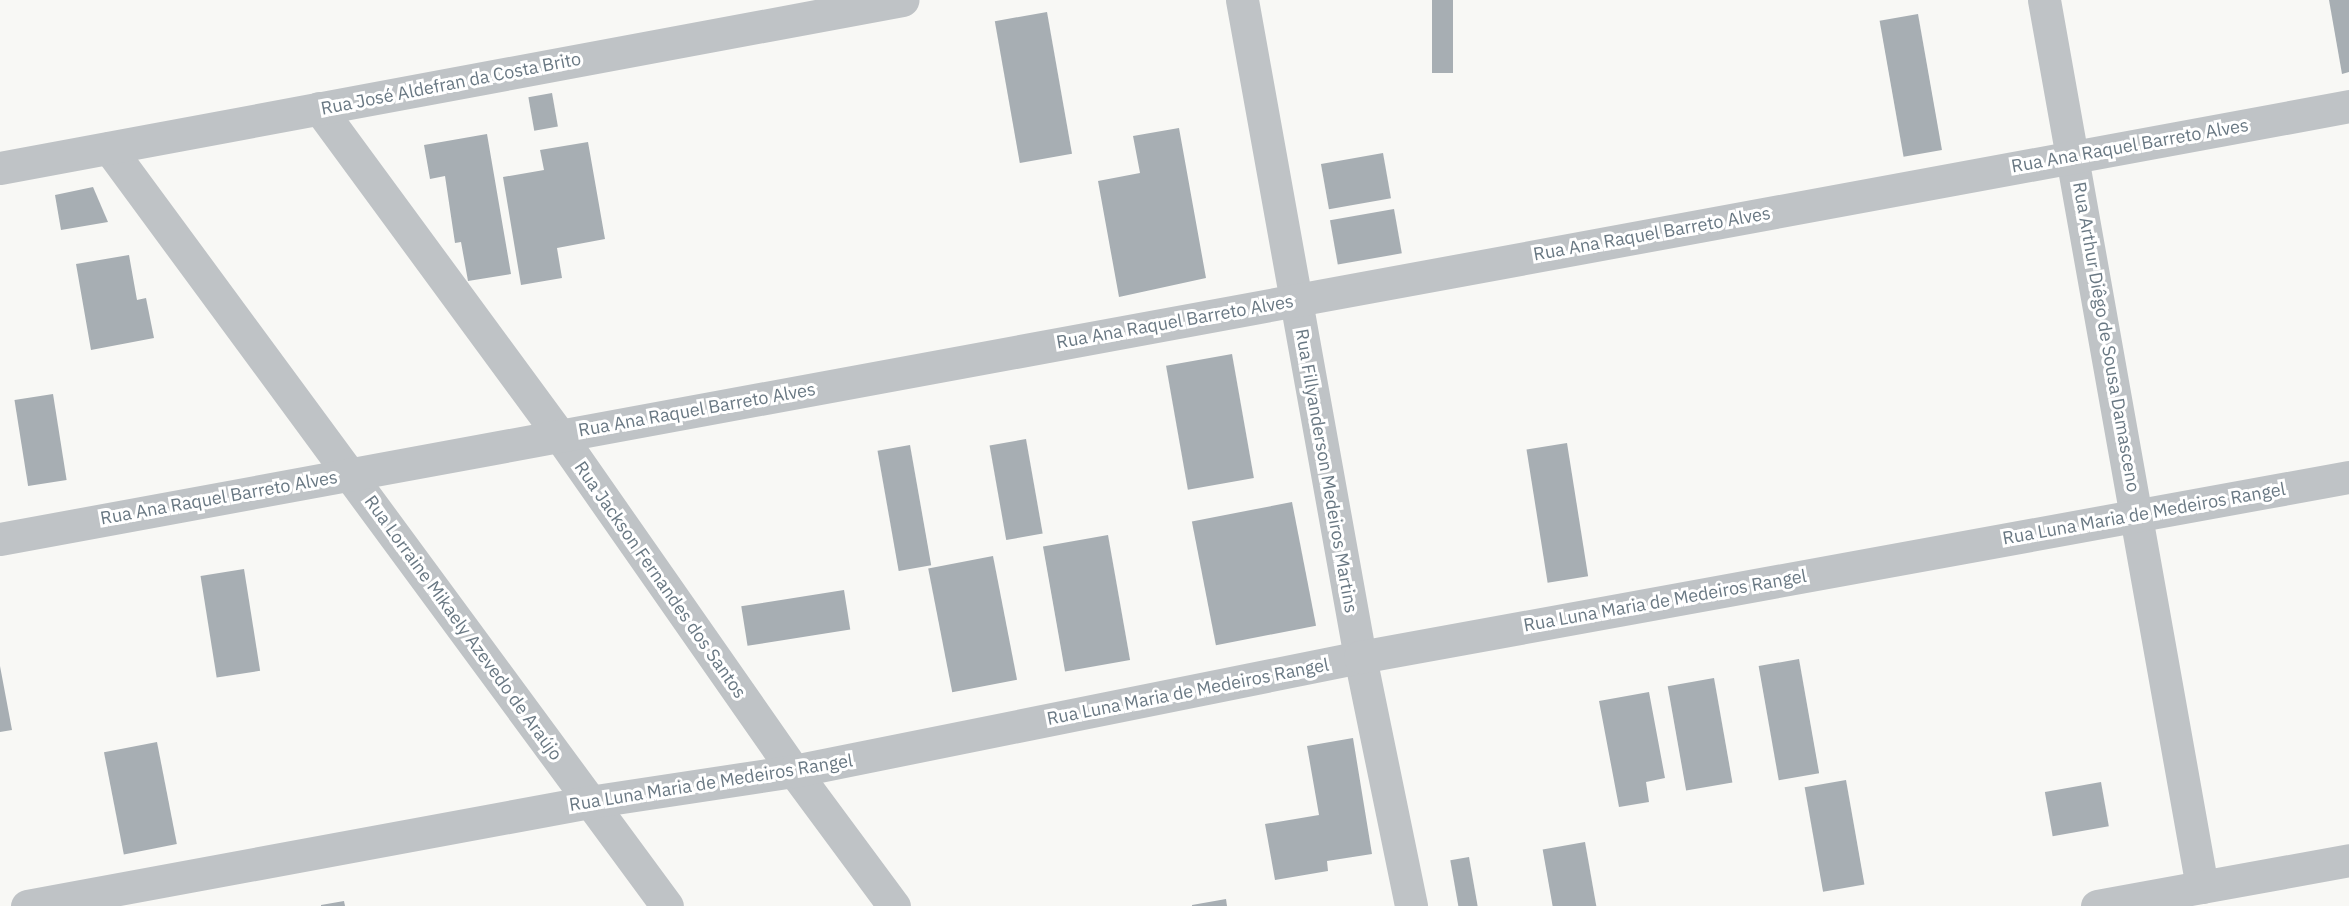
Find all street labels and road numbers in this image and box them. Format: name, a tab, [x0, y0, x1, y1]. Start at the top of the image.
street label: Rua José Aldefran da Costa Brito	[319, 48, 583, 120]
street label: Rua Ana Raquel Barreto Alves	[2010, 114, 2250, 178]
street label: Rua Arthur Diêgo de Sousa Damasceno	[2068, 180, 2144, 494]
street label: Rua Ana Raquel Barreto Alves	[1532, 202, 1772, 266]
street label: Rua Ana Raquel Barreto Alves	[1055, 290, 1295, 354]
street label: Rua Fillyanderson Medeiros Martins	[1290, 327, 1362, 615]
street label: Rua Ana Raquel Barreto Alves	[577, 378, 817, 442]
street label: Rua Jackson Fernandes dos Santos	[570, 457, 750, 703]
street label: Rua Ana Raquel Barreto Alves	[99, 466, 339, 530]
street label: Rua Luna Maria de Medeiros Rangel	[2001, 478, 2287, 550]
street label: Rua Lorraine Mikaely Azevedo de Araújo	[360, 491, 566, 765]
street label: Rua Luna Maria de Medeiros Rangel	[1522, 565, 1808, 637]
street label: Rua Luna Maria de Medeiros Rangel	[1045, 654, 1331, 730]
street label: Rua Luna Maria de Medeiros Rangel	[568, 750, 854, 816]

